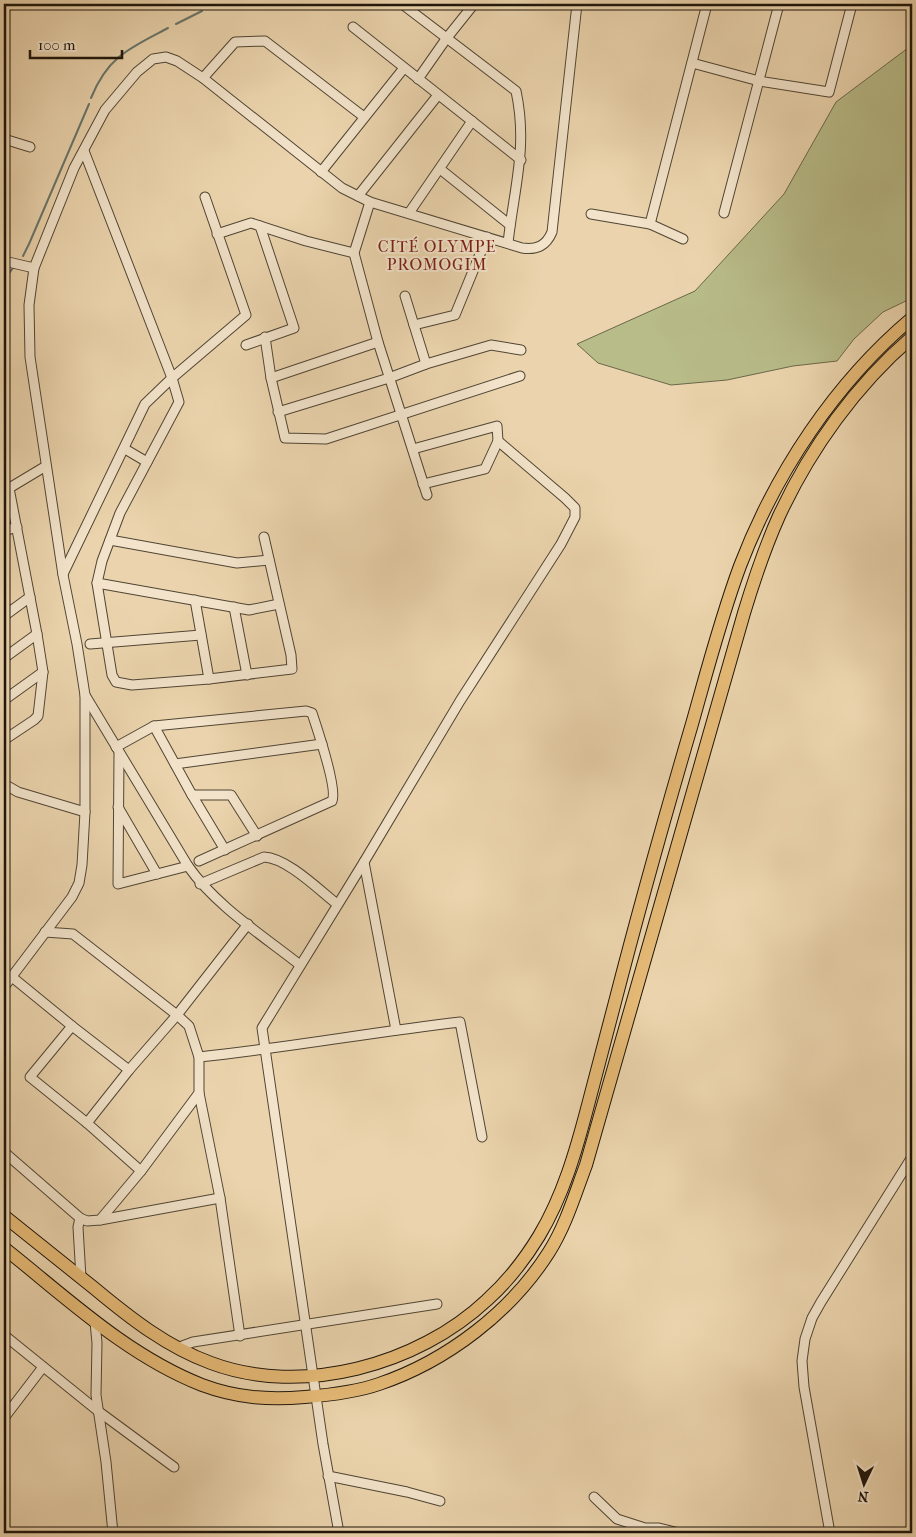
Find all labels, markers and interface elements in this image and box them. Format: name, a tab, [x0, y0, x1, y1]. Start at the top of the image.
scale bar	[30, 28, 122, 60]
text: 100 m	[38, 36, 76, 54]
district label: CITÉ OLYMPE PROMOGIM	[378, 236, 496, 274]
north arrow	[838, 1460, 888, 1510]
text: N	[857, 1488, 869, 1505]

